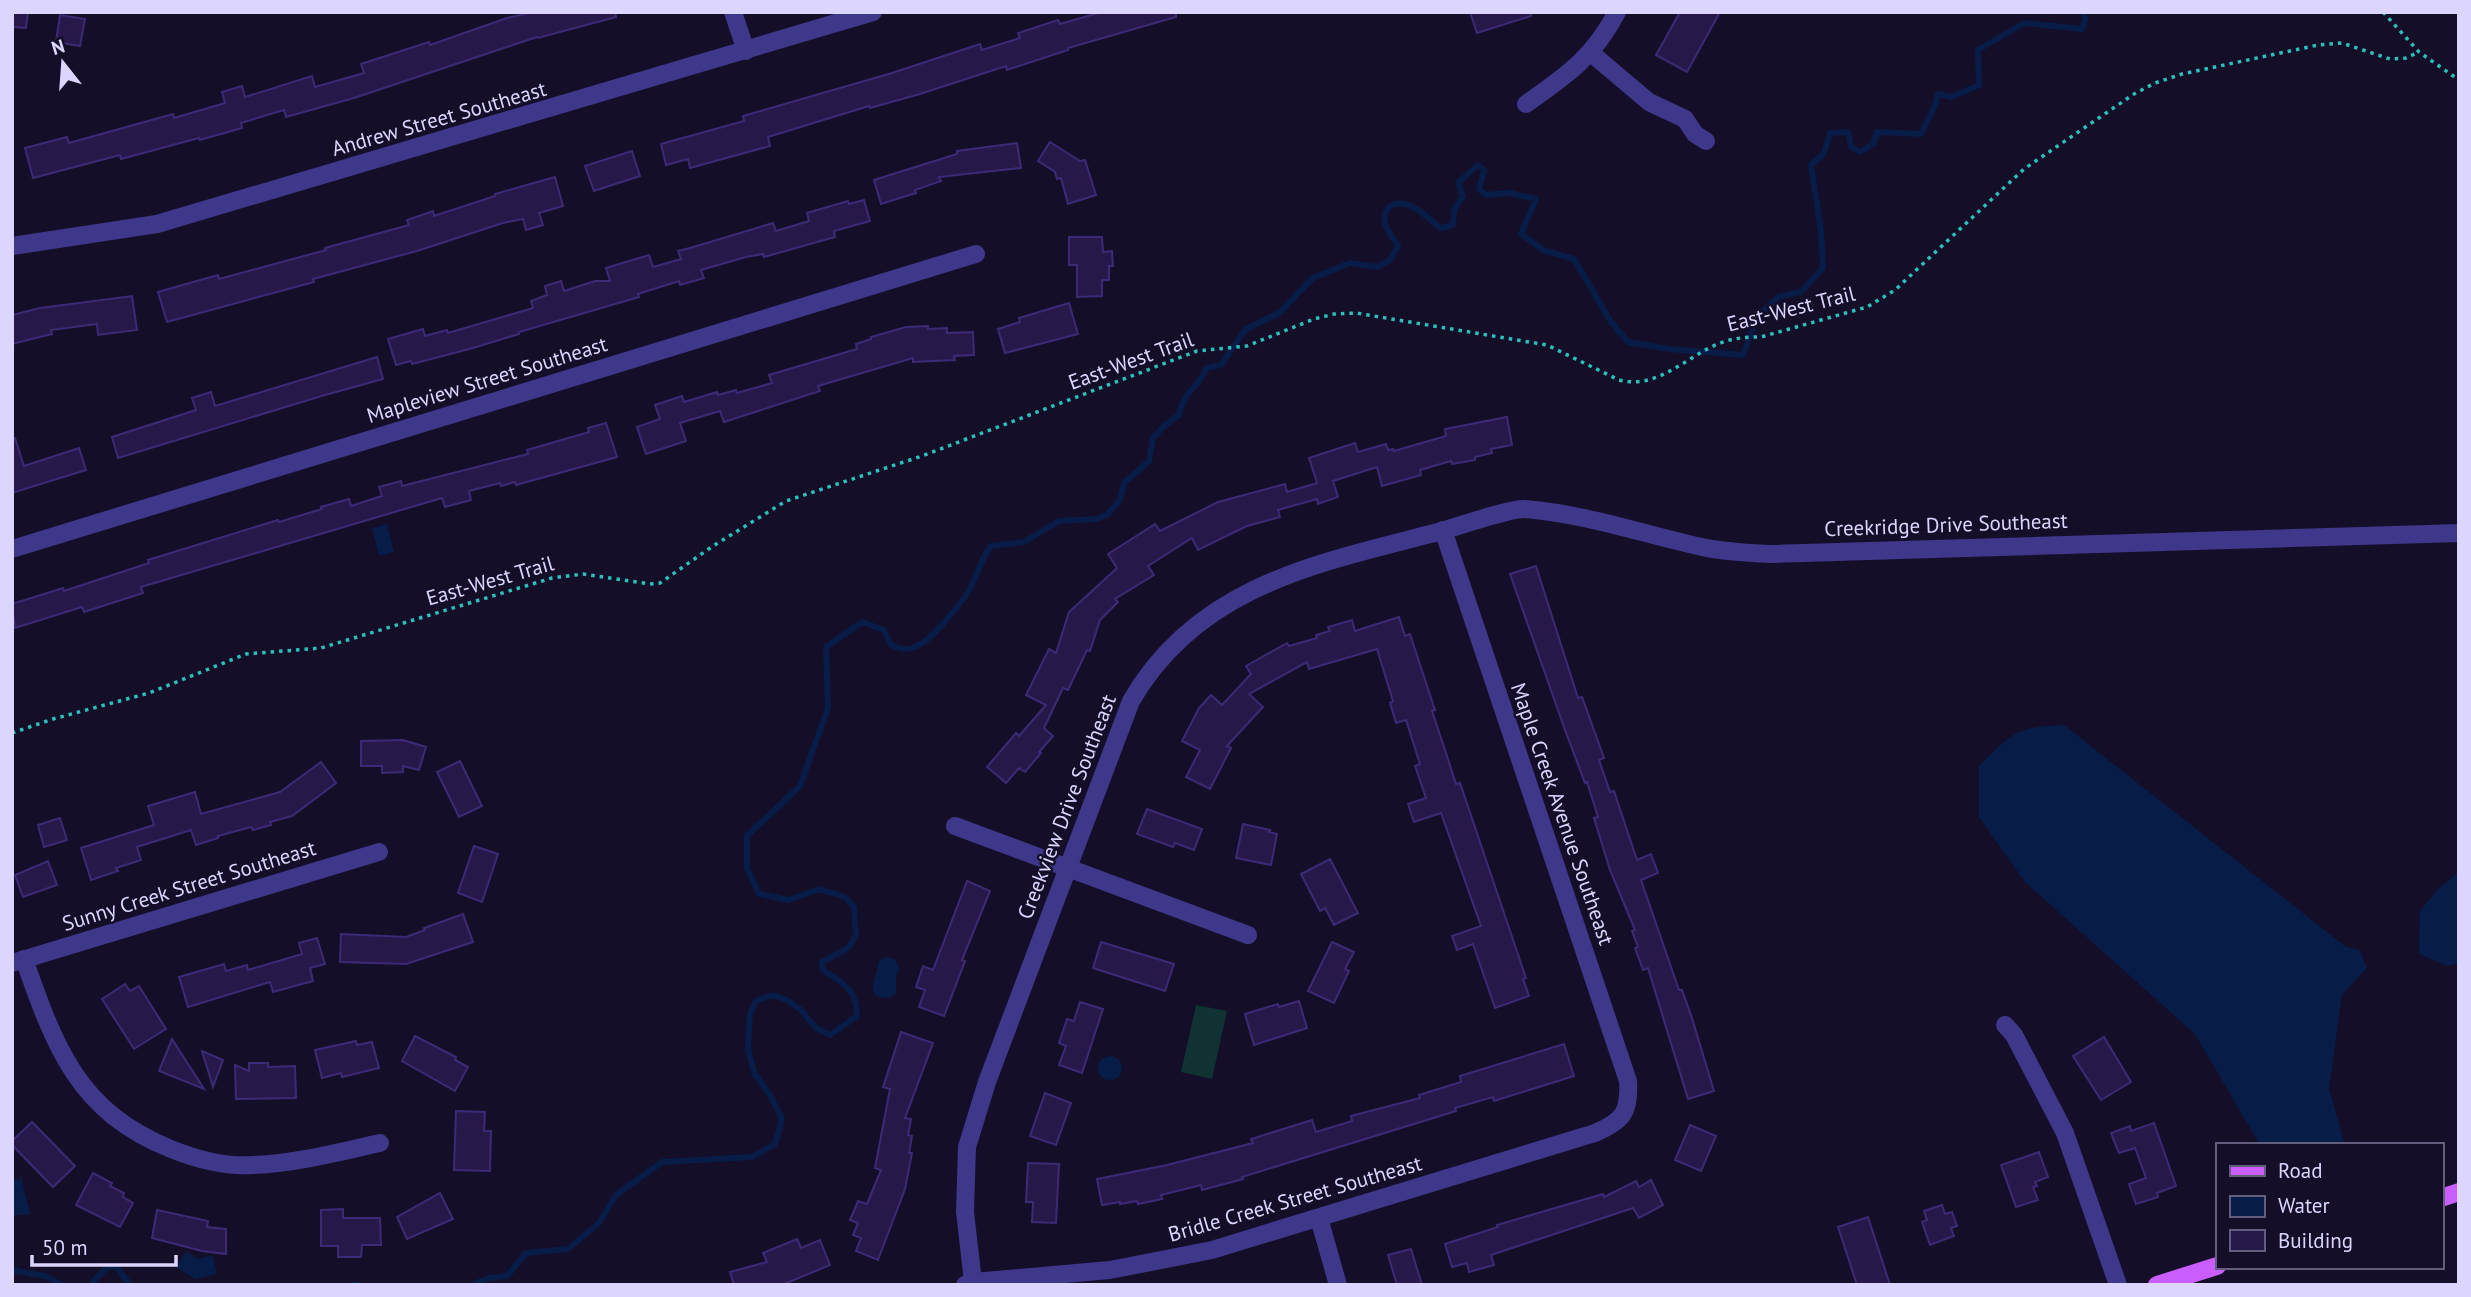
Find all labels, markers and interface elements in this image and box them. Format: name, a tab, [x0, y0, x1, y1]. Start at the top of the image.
north arrow	[28, 28, 98, 98]
text: N	[49, 33, 68, 60]
street label: Andrew Street Southeast	[329, 75, 549, 162]
street label: East-West Trail	[1724, 280, 1858, 338]
street label: East-West Trail	[1064, 325, 1197, 396]
street label: Mapleview Street Southeast	[363, 330, 610, 429]
street label: Creekridge Drive Southeast	[1824, 507, 2068, 542]
street label: East-West Trail	[423, 549, 557, 612]
street label: Maple Creek Avenue Southeast	[1505, 679, 1620, 949]
street label: Creekview Drive Southeast	[1011, 691, 1122, 923]
street label: Sunny Creek Street Southeast	[59, 834, 319, 937]
legend	[2216, 1143, 2443, 1269]
street label: Bridle Creek Street Southeast	[1165, 1149, 1425, 1248]
text: Road	[2278, 1157, 2322, 1184]
text: Water	[2278, 1192, 2330, 1219]
scale bar	[32, 1224, 175, 1268]
text: Building	[2278, 1227, 2353, 1254]
text: 50 m	[42, 1234, 88, 1261]

